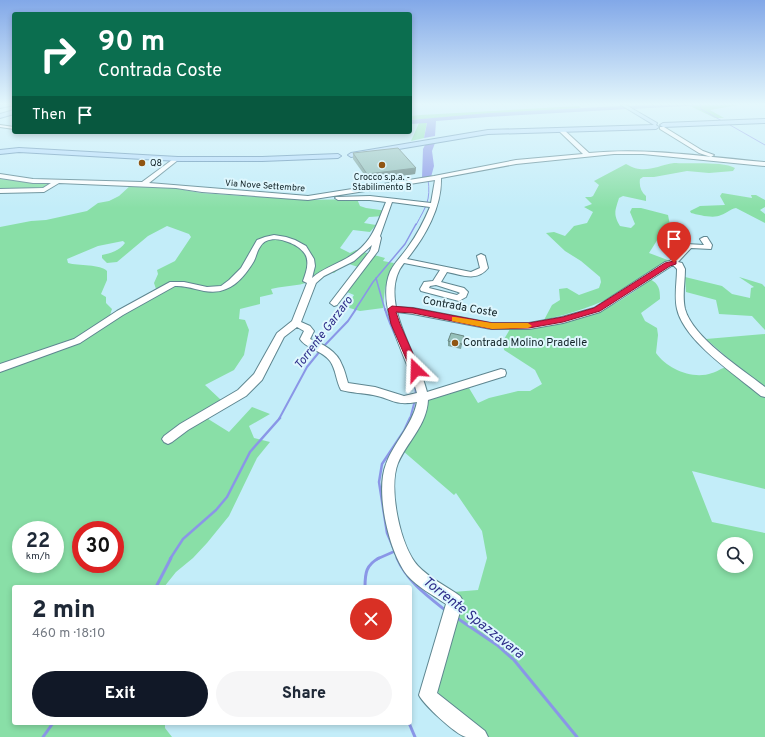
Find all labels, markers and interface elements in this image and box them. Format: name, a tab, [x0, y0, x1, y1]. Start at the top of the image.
text: 90 m	[98, 25, 165, 61]
icon: right	[32, 28, 84, 80]
text: Contrada Coste	[98, 60, 222, 83]
icon: arrive	[74, 104, 96, 126]
text: Then	[32, 106, 66, 125]
marker: Q8	[137, 158, 147, 168]
place label: Q8	[150, 158, 162, 169]
marker: Crocco s.p.a. - Stabilimento B	[377, 160, 387, 170]
place label: Crocco s.p.a. - Stabilimento B	[352, 172, 412, 193]
street label: Via Nove Settembre	[225, 178, 306, 194]
pin	[657, 222, 691, 263]
icon: arrive	[663, 228, 685, 250]
water label: Torrente Garzaro	[291, 293, 357, 373]
street label: Contrada Coste	[421, 294, 499, 320]
place label: Contrada Molino Pradelle	[463, 336, 587, 350]
marker: Contrada Molino Pradelle	[450, 338, 460, 348]
position arrow	[395, 349, 437, 391]
speed limit sign: 30	[72, 521, 124, 573]
text: 22	[26, 529, 50, 555]
map controls	[717, 537, 753, 573]
button: search	[717, 537, 753, 573]
text: km/h	[26, 550, 50, 563]
water label: Torrente Spazzavara	[419, 573, 528, 663]
text: 2 min	[32, 596, 96, 626]
button: close	[350, 598, 392, 640]
text: 460 m · 18:10	[32, 626, 105, 642]
button: Exit	[32, 671, 208, 717]
button: Share	[216, 671, 392, 717]

